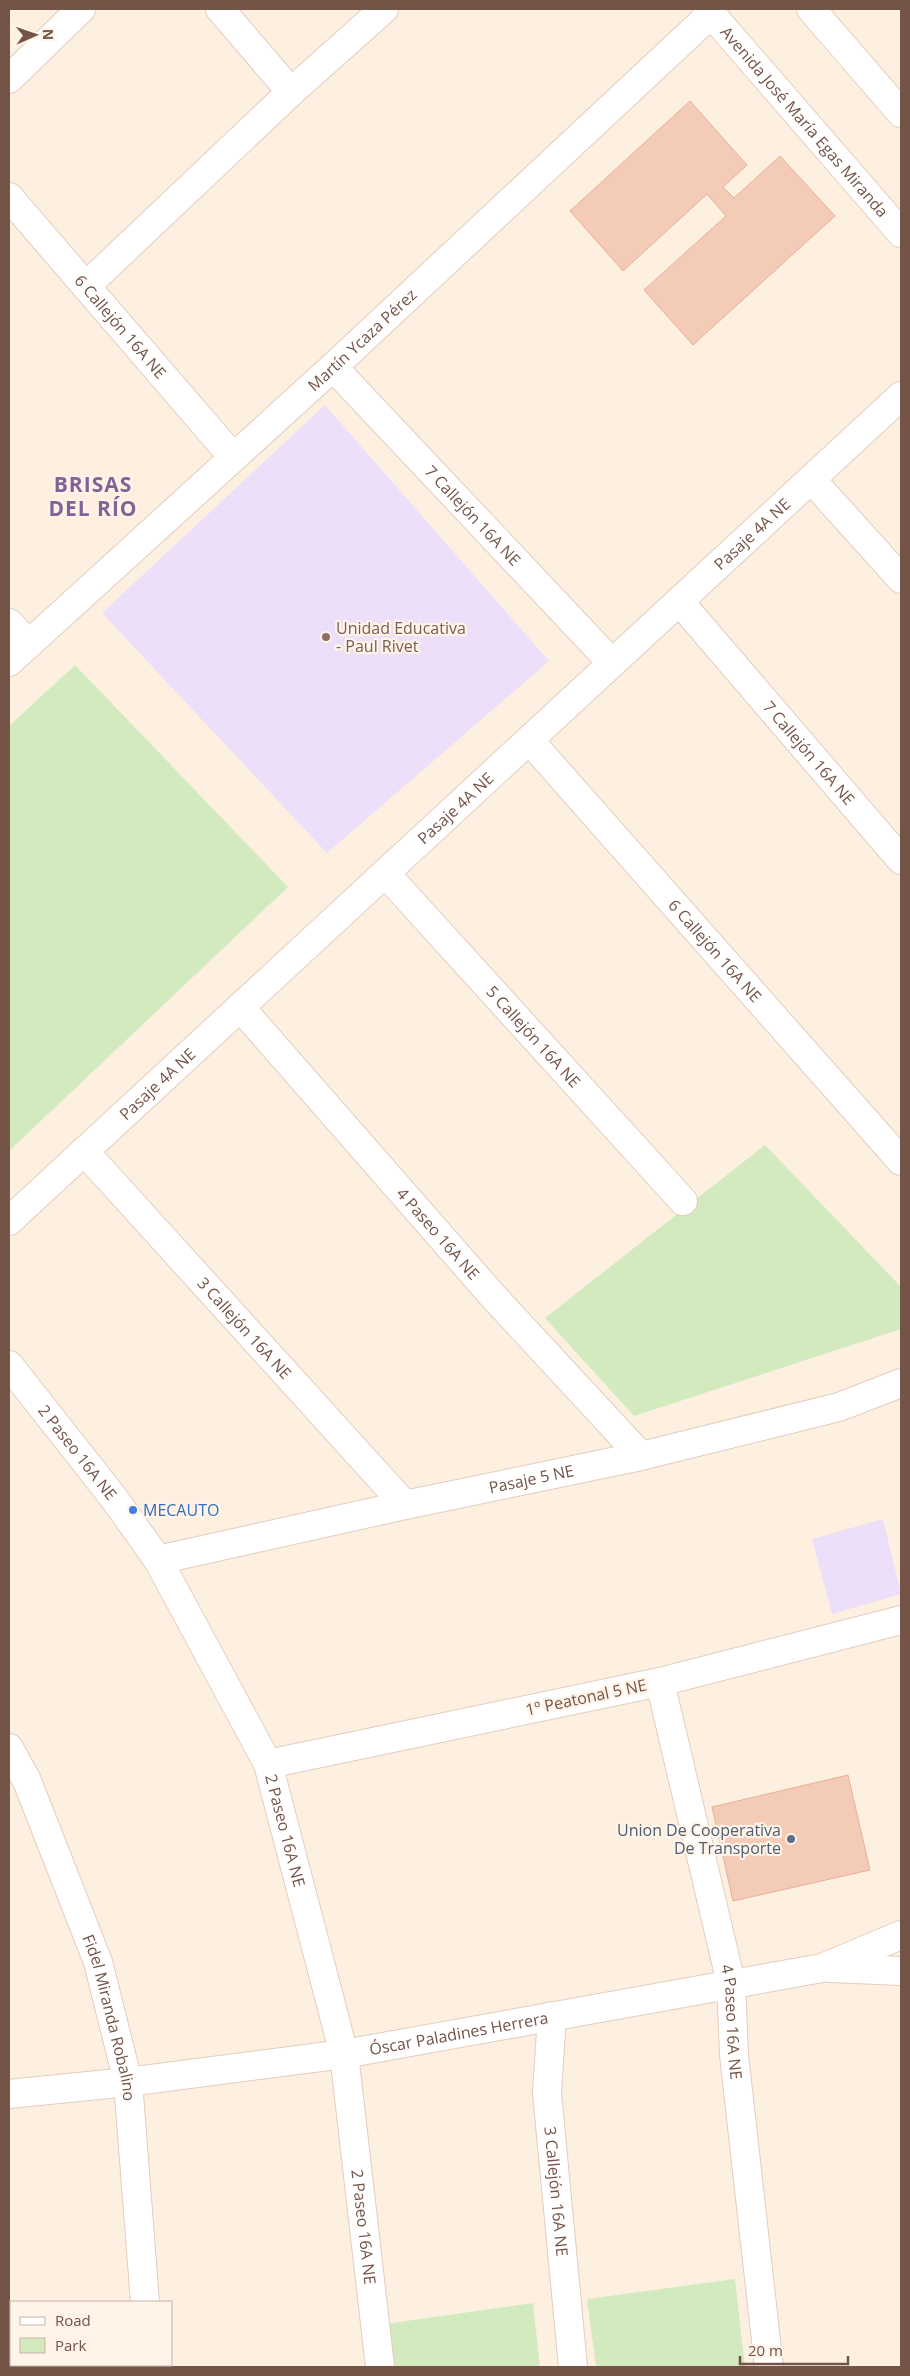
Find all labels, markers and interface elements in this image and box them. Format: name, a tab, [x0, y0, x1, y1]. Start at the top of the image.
north arrow	[10, 10, 60, 60]
street label: Avenida José María Egas Miranda	[716, 21, 893, 222]
text: N	[39, 29, 58, 41]
street label: 6 Callejón 16A NE	[70, 270, 172, 383]
street label: Martín Ycaza Pérez	[303, 284, 421, 396]
street label: 7 Callejón 16A NE	[420, 460, 526, 570]
district label: BRISAS DEL RÍO	[48, 470, 138, 522]
street label: Pasaje 4A NE	[709, 493, 795, 575]
place label: Unidad Educativa - Paul Rivet	[336, 617, 466, 657]
marker: Unidad Educativa - Paul Rivet	[320, 631, 332, 643]
street label: 7 Callejón 16A NE	[758, 696, 860, 810]
street label: Pasaje 4A NE	[412, 767, 498, 849]
street label: 6 Callejón 16A NE	[664, 894, 767, 1007]
street label: 5 Callejón 16A NE	[482, 981, 586, 1092]
street label: Pasaje 4A NE	[114, 1043, 200, 1125]
street label: 4 Paseo 16A NE	[392, 1183, 485, 1284]
street label: 3 Callejón 16A NE	[193, 1272, 297, 1384]
street label: 2 Paseo 16A NE	[33, 1400, 122, 1504]
street label: Pasaje 5 NE	[487, 1459, 576, 1498]
place label: MECAUTO	[143, 1499, 219, 1521]
marker: MECAUTO	[127, 1504, 139, 1516]
street label: 1º Peatonal 5 NE	[523, 1673, 649, 1721]
street label: 2 Paseo 16A NE	[260, 1772, 311, 1889]
place label: Union De Cooperativa De Transporte	[617, 1819, 781, 1859]
marker: Union De Cooperativa De Transporte	[785, 1833, 797, 1845]
street label: Fidel Miranda Robalino	[77, 1931, 140, 2102]
street label: 4 Paseo 16A NE	[716, 1962, 748, 2081]
street label: Óscar Paladines Herrera	[367, 2006, 550, 2060]
street label: 3 Callejón 16A NE	[539, 2125, 573, 2257]
street label: 2 Paseo 16A NE	[346, 2168, 381, 2286]
legend	[10, 2301, 172, 2366]
text: Road	[55, 2310, 91, 2330]
scale bar	[740, 2334, 848, 2366]
text: Park	[55, 2335, 86, 2355]
text: 20 m	[748, 2340, 783, 2360]

